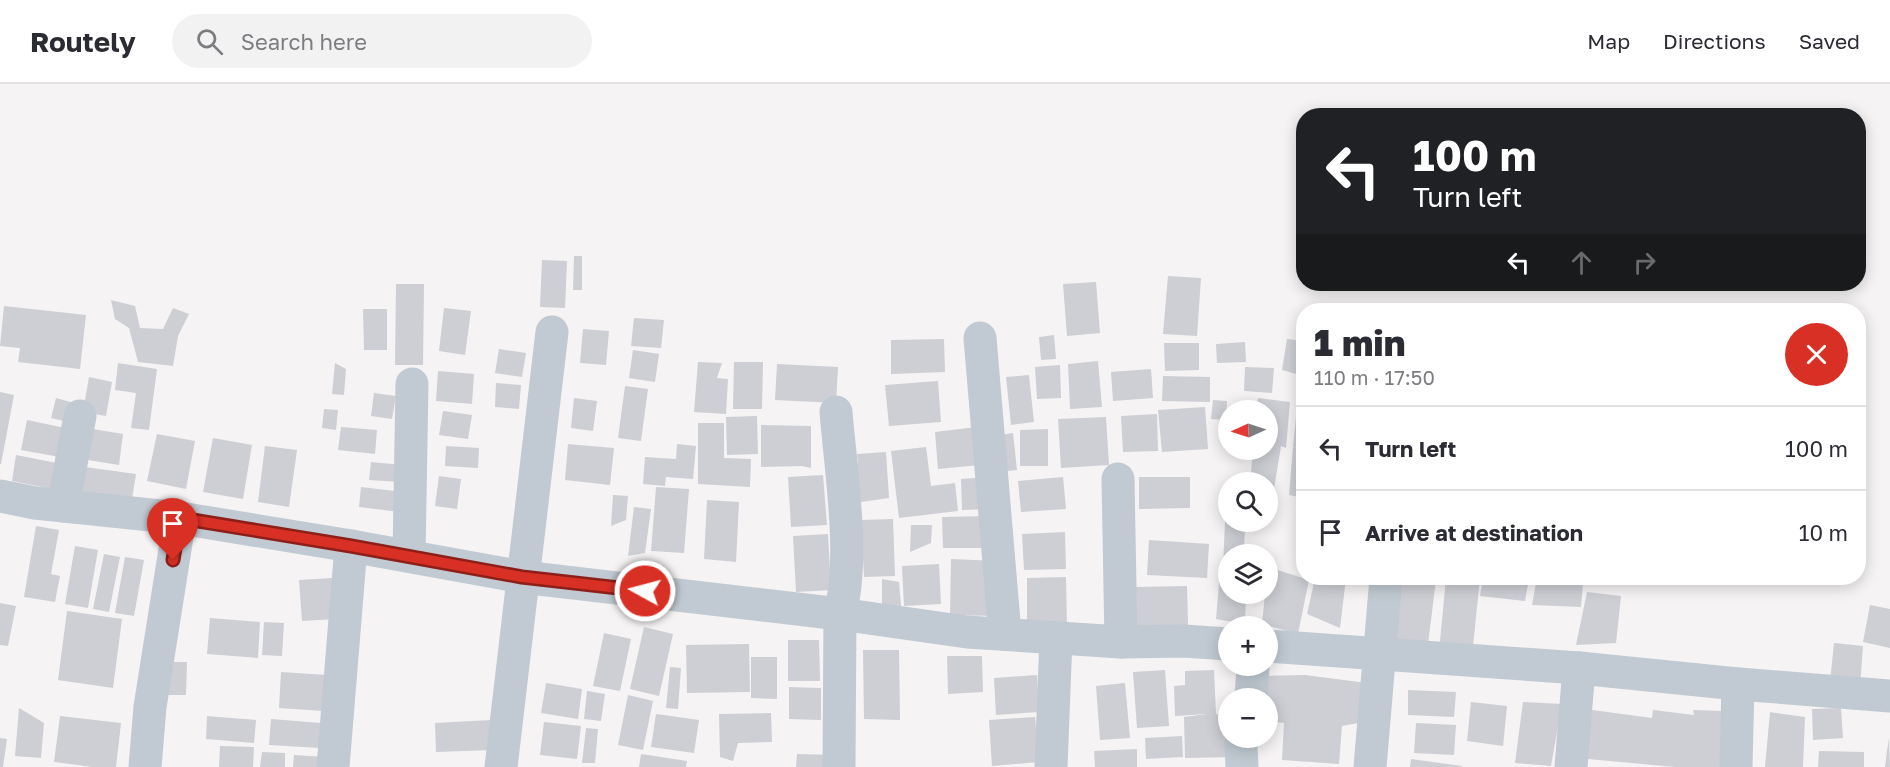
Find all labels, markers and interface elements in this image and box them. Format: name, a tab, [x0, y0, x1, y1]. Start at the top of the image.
search box	[172, 14, 592, 68]
text: Routely	[30, 25, 136, 58]
icon: search	[193, 25, 226, 58]
text: Search here	[241, 28, 367, 55]
text: Map	[1587, 28, 1630, 54]
text: Directions	[1663, 28, 1766, 54]
text: Saved	[1799, 28, 1860, 54]
text: 100 m	[1413, 130, 1536, 180]
icon: left	[1314, 132, 1392, 210]
text: Turn left	[1413, 181, 1522, 213]
icon: left	[1502, 246, 1535, 279]
icon: ahead	[1565, 246, 1598, 279]
icon: right	[1628, 246, 1661, 279]
text: 1 min	[1314, 321, 1405, 364]
button: close	[1785, 323, 1848, 386]
text: 110 m · 17:50	[1314, 365, 1435, 389]
north arrow	[1218, 400, 1278, 460]
map controls	[1218, 400, 1278, 748]
icon: left	[1314, 432, 1347, 465]
text: Turn left	[1365, 435, 1456, 462]
text: 100 m	[1785, 435, 1848, 462]
button: search	[1218, 472, 1278, 532]
pin	[147, 498, 198, 560]
icon: arrive	[156, 507, 189, 540]
icon: arrive	[1314, 516, 1347, 549]
text: Arrive at destination	[1365, 519, 1583, 546]
text: 10 m	[1799, 519, 1848, 546]
button: layers	[1218, 544, 1278, 604]
position arrow	[613, 559, 677, 623]
button: +	[1218, 616, 1278, 676]
button: −	[1218, 688, 1278, 748]

